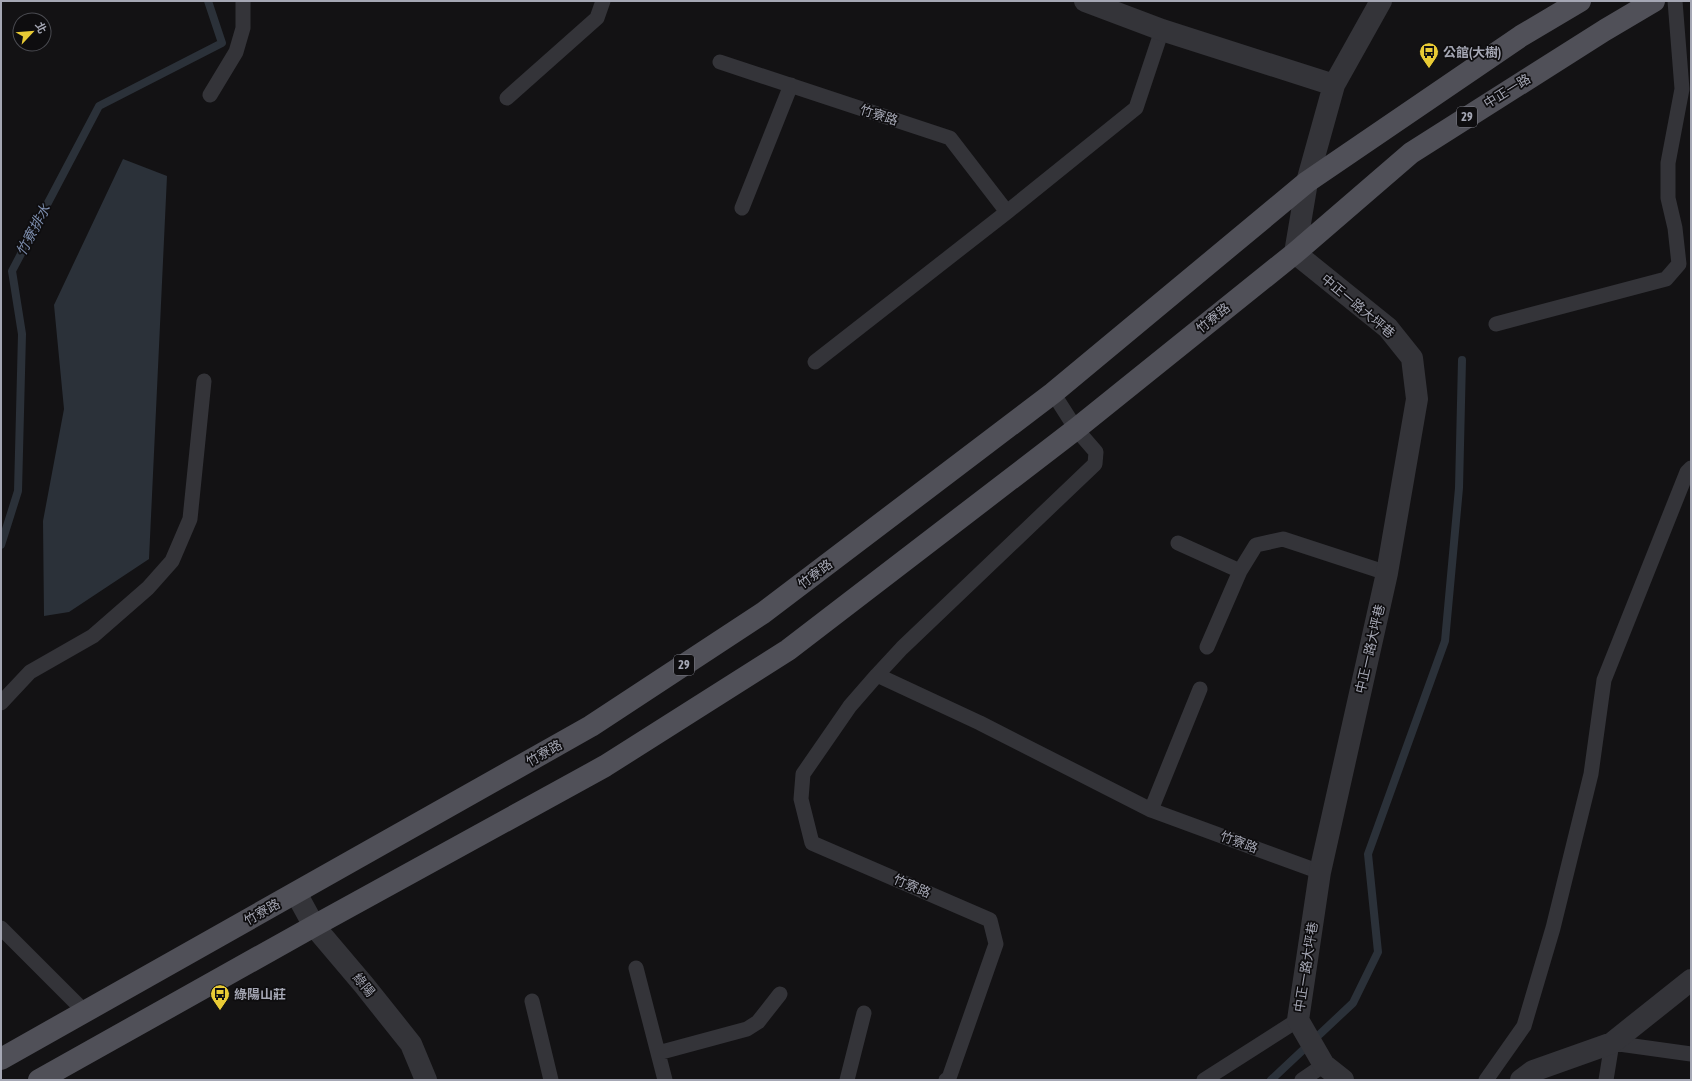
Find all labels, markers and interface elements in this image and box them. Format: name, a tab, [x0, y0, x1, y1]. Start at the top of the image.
north arrow	[12, 12, 52, 52]
text: 北	[33, 20, 49, 35]
bus stop icon: 公館(大樹)	[1418, 41, 1440, 69]
place label: 公館(大樹)	[1443, 45, 1501, 60]
street label: 中正一路	[1481, 71, 1533, 111]
street label: 竹寮路	[858, 102, 900, 128]
road number: 29	[1457, 107, 1477, 127]
water label: 竹寮排水	[13, 201, 54, 258]
street label: 中正一路大坪巷	[1318, 271, 1398, 341]
street label: 竹寮路	[1193, 300, 1233, 336]
street label: 竹寮路	[795, 556, 835, 592]
street label: 中正一路大坪巷	[1352, 603, 1388, 695]
road number: 29	[674, 655, 694, 675]
street label: 竹寮路	[523, 737, 565, 769]
street label: 竹寮路	[1218, 828, 1260, 856]
street label: 竹寮路	[891, 871, 933, 901]
street label: 竹寮路	[241, 896, 283, 928]
street label: 中正一路大坪巷	[1291, 921, 1321, 1013]
street label: 綠陽	[350, 970, 378, 1000]
bus stop icon: 綠陽山莊	[209, 983, 231, 1011]
place label: 綠陽山莊	[234, 987, 286, 1002]

